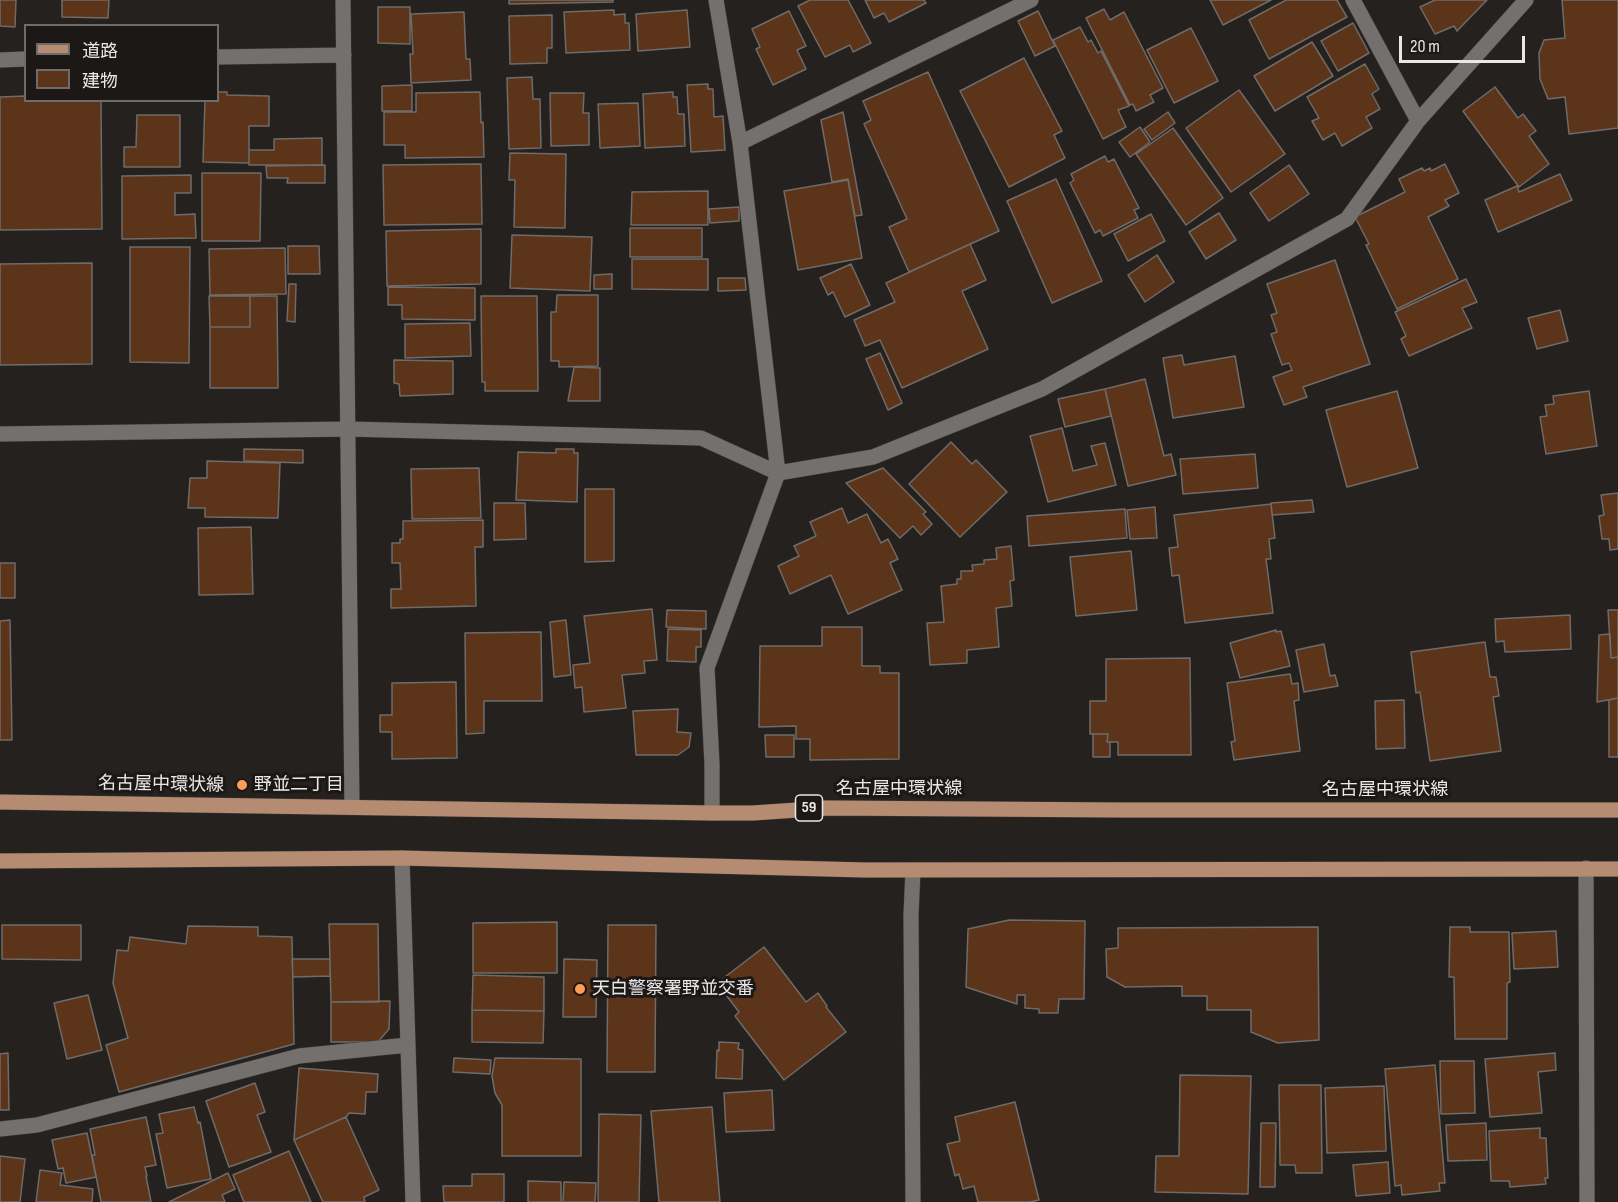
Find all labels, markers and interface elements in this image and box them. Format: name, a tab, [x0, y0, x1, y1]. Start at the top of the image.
legend	[24, 24, 219, 102]
scale bar	[1402, 24, 1528, 62]
text: 20 m	[1410, 36, 1440, 57]
text: 道路	[82, 41, 118, 62]
text: 建物	[82, 71, 118, 92]
street label: 名古屋中環状線	[98, 773, 224, 797]
place label: 野並二丁目	[254, 774, 344, 796]
marker: 野並二丁目	[235, 778, 249, 792]
street label: 名古屋中環状線	[836, 778, 962, 800]
street label: 名古屋中環状線	[1322, 779, 1448, 801]
road number: 59	[796, 795, 822, 821]
place label: 天白警察署野並交番	[592, 978, 754, 1000]
marker: 天白警察署野並交番	[573, 982, 587, 996]

